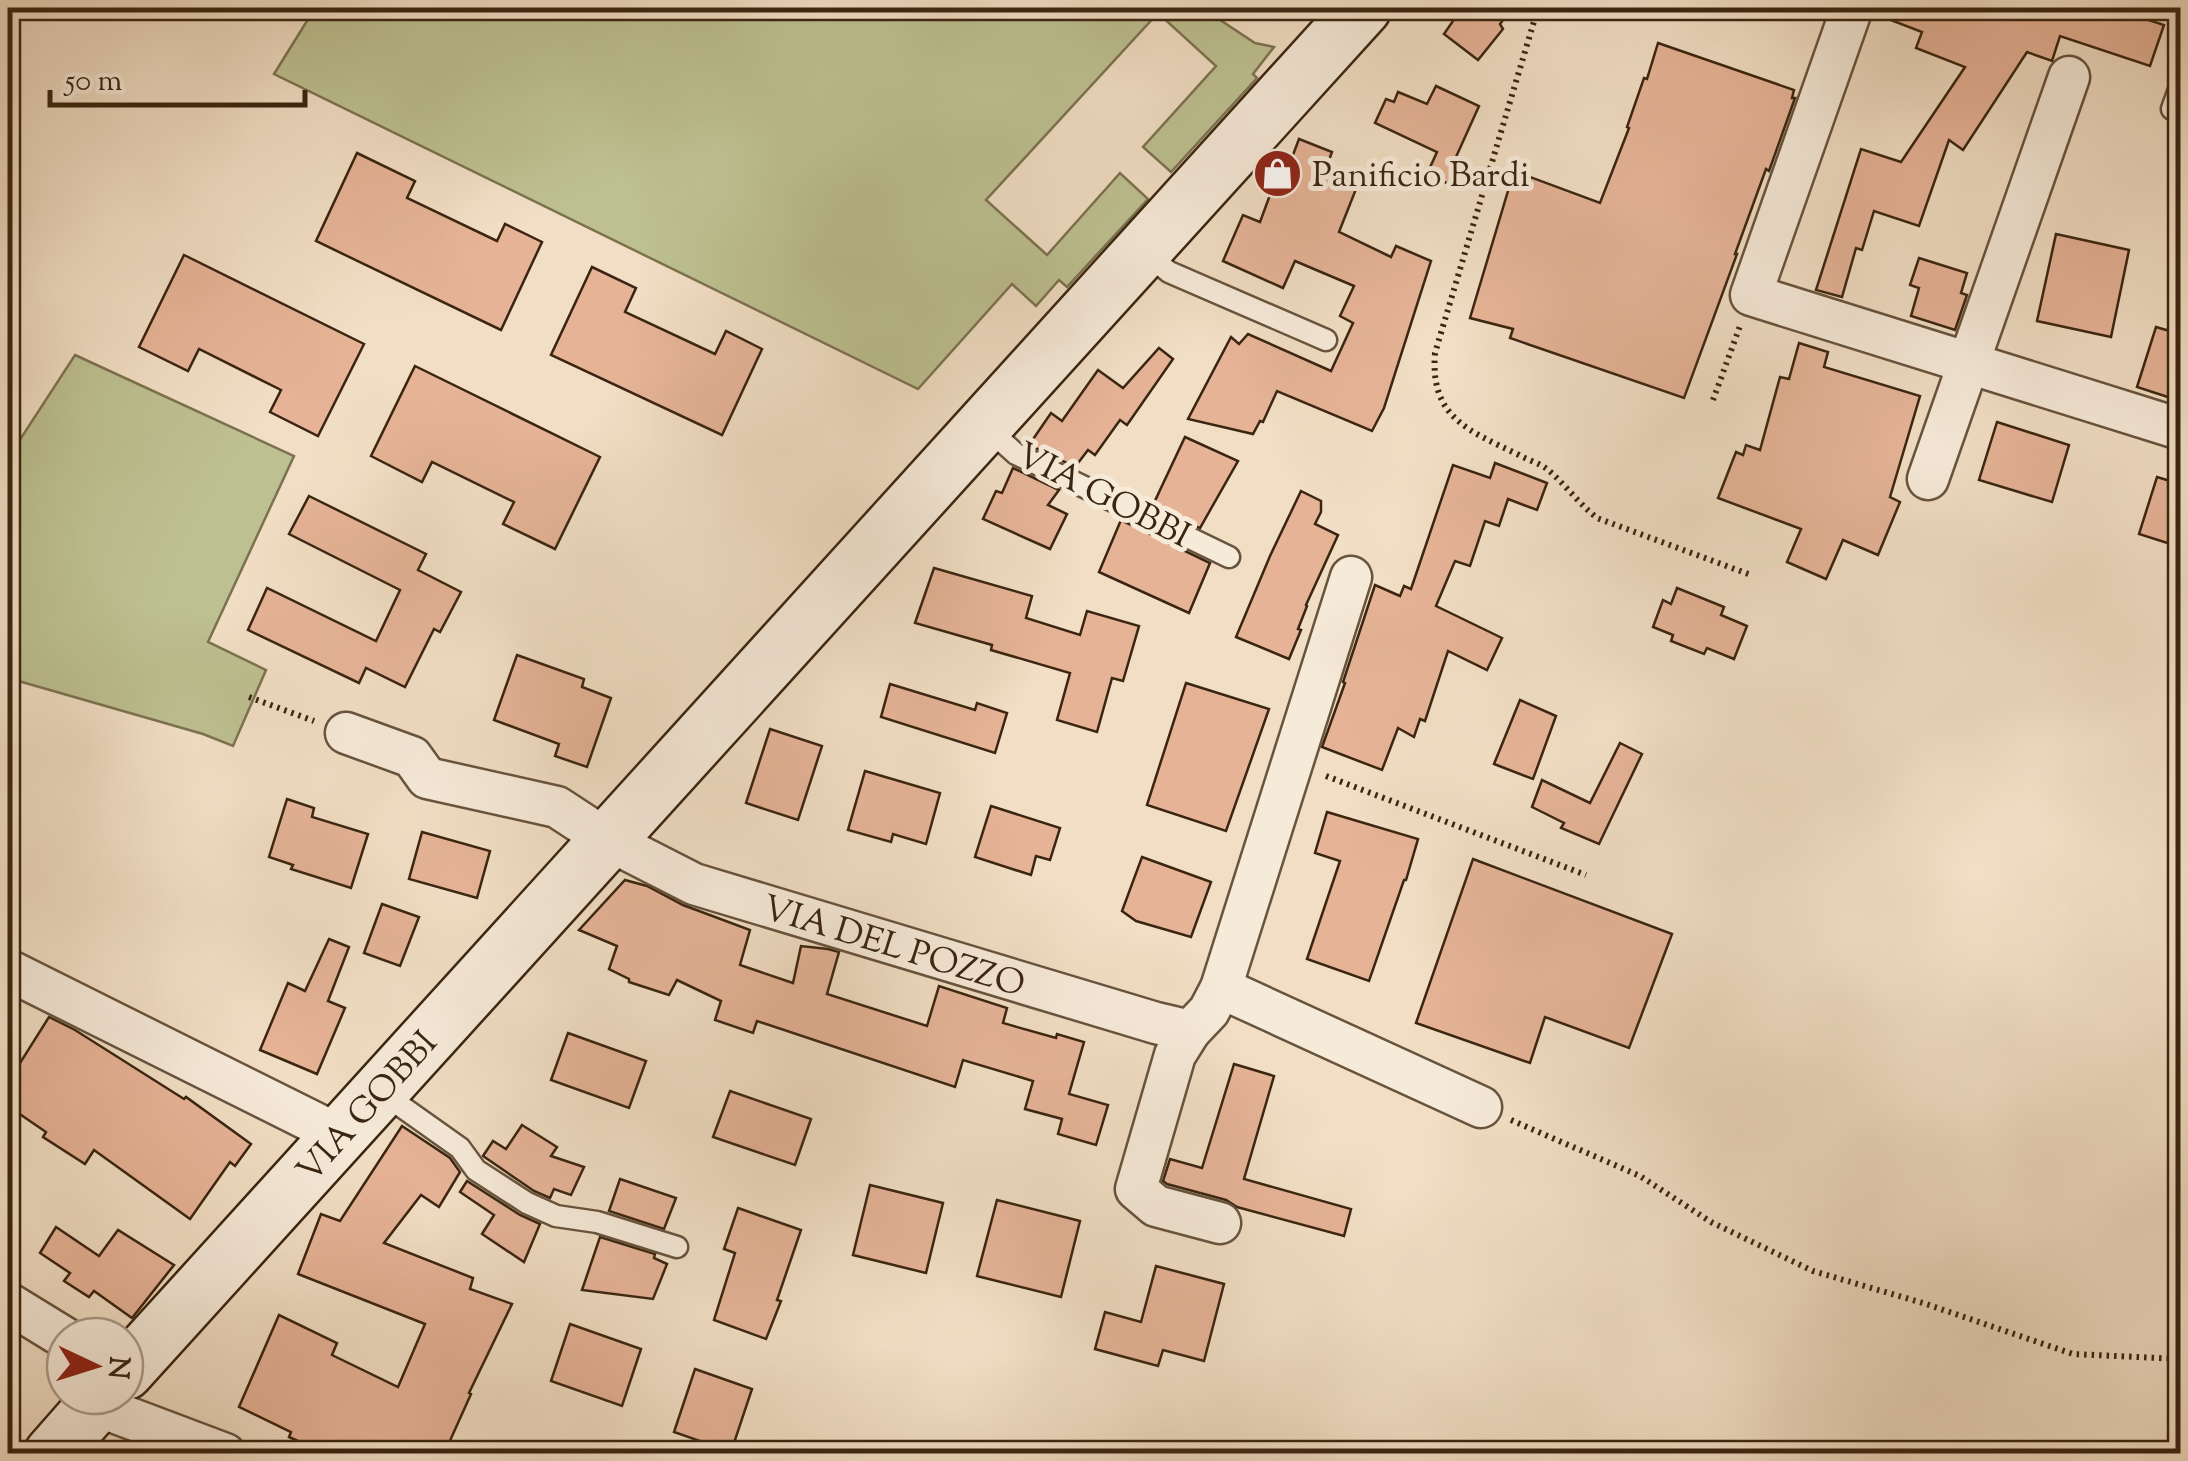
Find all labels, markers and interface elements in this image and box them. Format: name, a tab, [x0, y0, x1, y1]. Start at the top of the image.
scale bar	[50, 45, 305, 107]
text: 50 m	[63, 61, 123, 104]
shop icon: Panificio Bardi	[1251, 148, 1303, 200]
place label: Panificio Bardi	[1312, 152, 1530, 203]
street label: VIA GOBBI	[1006, 431, 1198, 563]
street label: VIA DEL POZZO	[756, 884, 1030, 1012]
street label: VIA GOBBI	[286, 1021, 451, 1196]
north arrow	[45, 1316, 145, 1416]
text: N	[96, 1355, 138, 1380]

